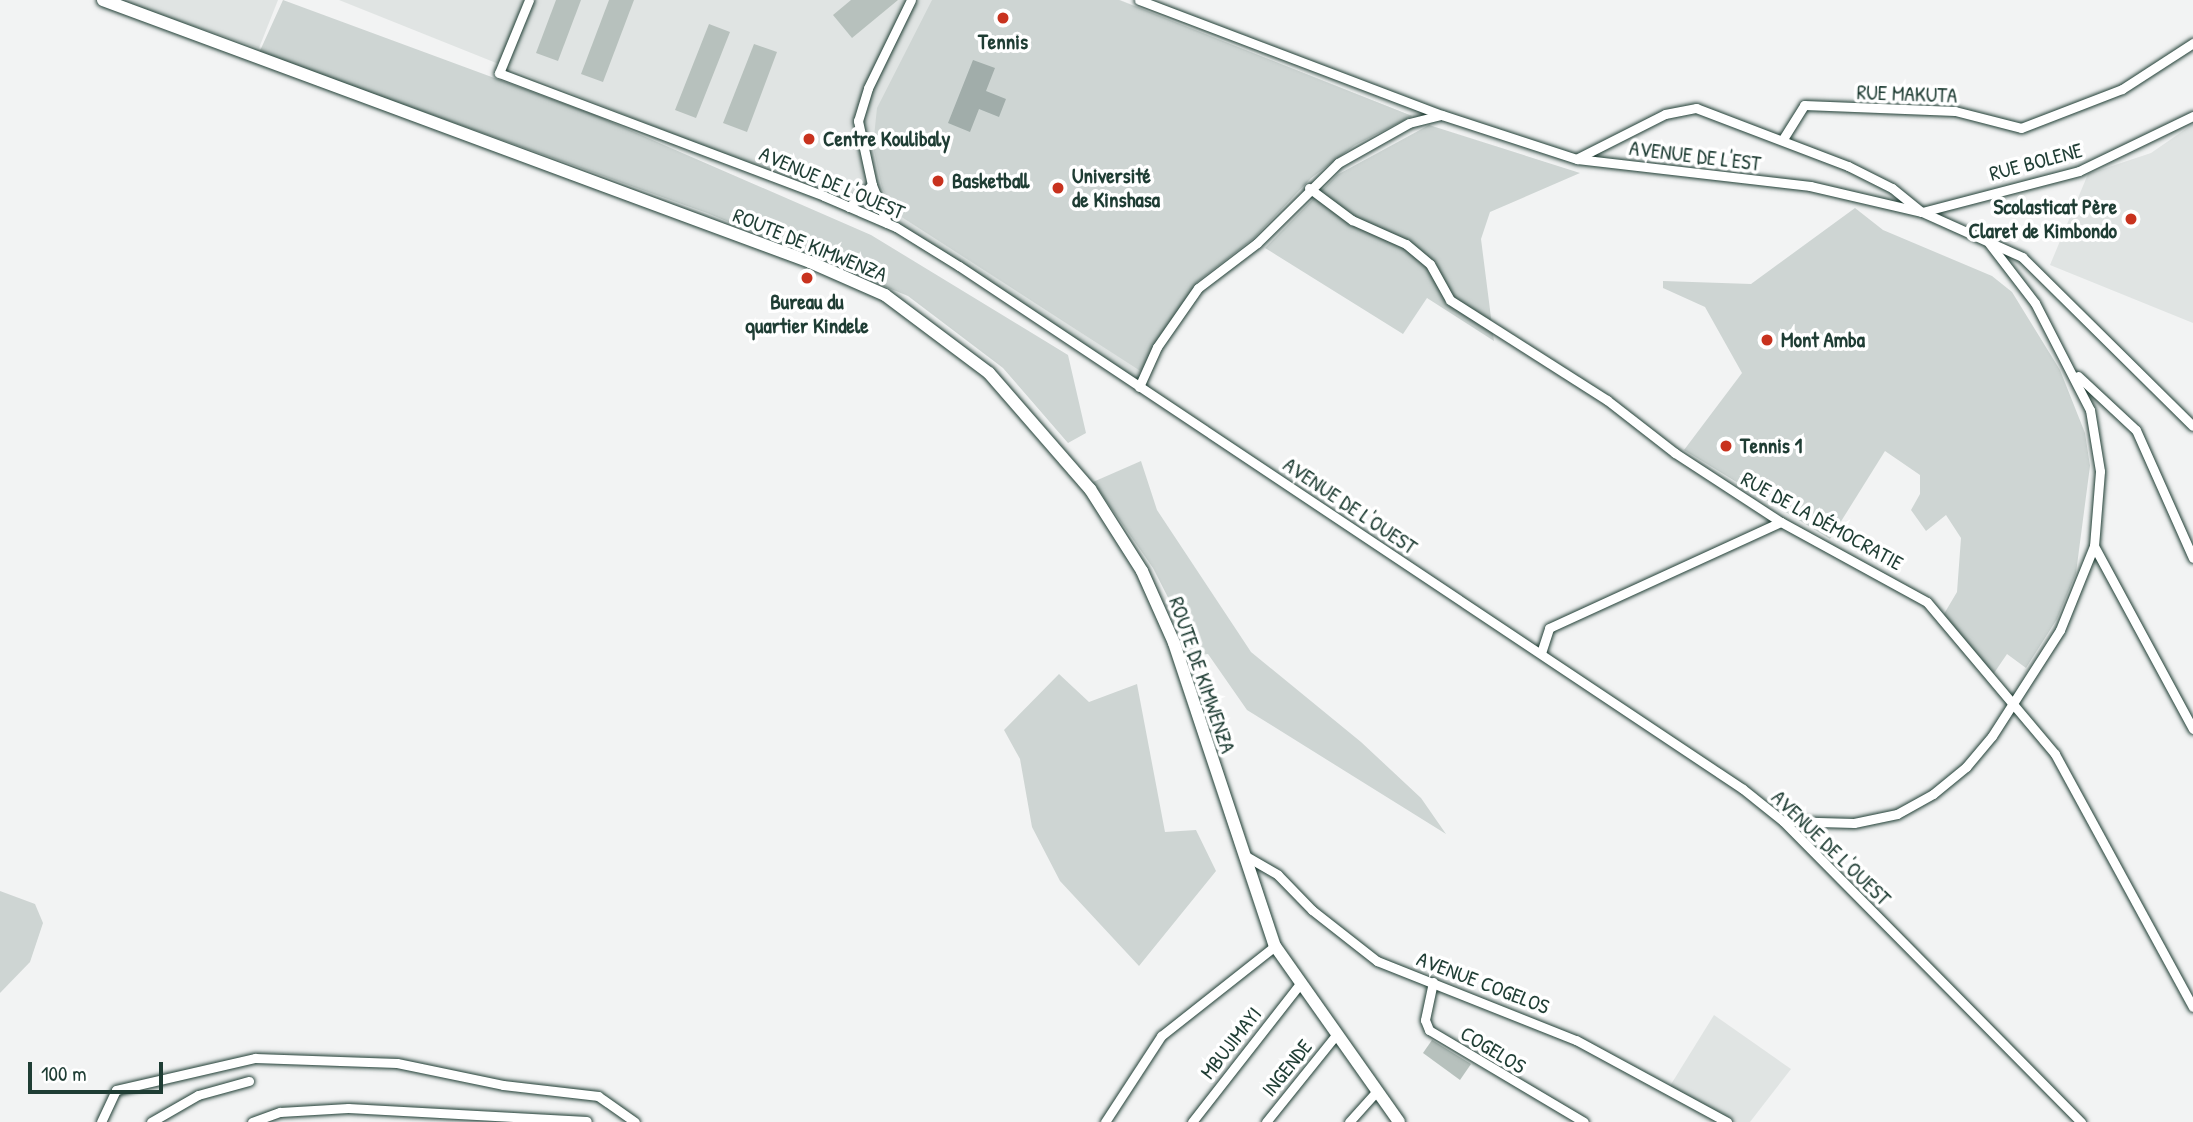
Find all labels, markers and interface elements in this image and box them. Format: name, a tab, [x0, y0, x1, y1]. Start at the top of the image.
marker: Tennis	[995, 10, 1011, 26]
place label: Tennis	[978, 29, 1028, 55]
street label: RUE MAKUTA	[1856, 80, 1958, 108]
place label: Centre Koulibaly	[823, 126, 950, 152]
marker: Centre Koulibaly	[801, 131, 817, 147]
street label: AVENUE DE L'EST	[1628, 135, 1762, 177]
street label: RUE BOLENE	[1987, 138, 2085, 186]
street label: AVENUE DE L'OUEST	[756, 141, 908, 225]
place label: Université de Kinshasa	[1072, 163, 1160, 213]
place label: Basketball	[952, 168, 1029, 194]
marker: Basketball	[930, 173, 946, 189]
marker: Université de Kinshasa	[1050, 180, 1066, 196]
place label: Scolasticat Père Claret de Kimbondo	[1969, 194, 2117, 244]
street label: ROUTE DE KIMWENZA	[729, 203, 891, 287]
marker: Scolasticat Père Claret de Kimbondo	[2123, 211, 2139, 227]
marker: Bureau du quartier Kindele	[799, 270, 815, 286]
place label: Bureau du quartier Kindele	[745, 289, 869, 339]
place label: Mont Amba	[1781, 327, 1865, 353]
marker: Mont Amba	[1759, 332, 1775, 348]
place label: Tennis 1	[1740, 433, 1802, 459]
marker: Tennis 1	[1718, 438, 1734, 454]
street label: AVENUE DE L'OUEST	[1279, 452, 1421, 560]
street label: RUE DE LA DÉMOCRATIE	[1737, 466, 1907, 576]
street label: ROUTE DE KIMWENZA	[1163, 594, 1241, 756]
street label: AVENUE DE L'OUEST	[1766, 785, 1896, 911]
street label: AVENUE COGELOS	[1413, 946, 1553, 1020]
street label: MBUJIMAYI	[1195, 1002, 1267, 1084]
street label: COGELOS	[1456, 1021, 1530, 1079]
street label: INGENDE	[1256, 1034, 1318, 1102]
scale bar	[32, 1048, 166, 1092]
text: 100 m	[41, 1059, 87, 1088]

